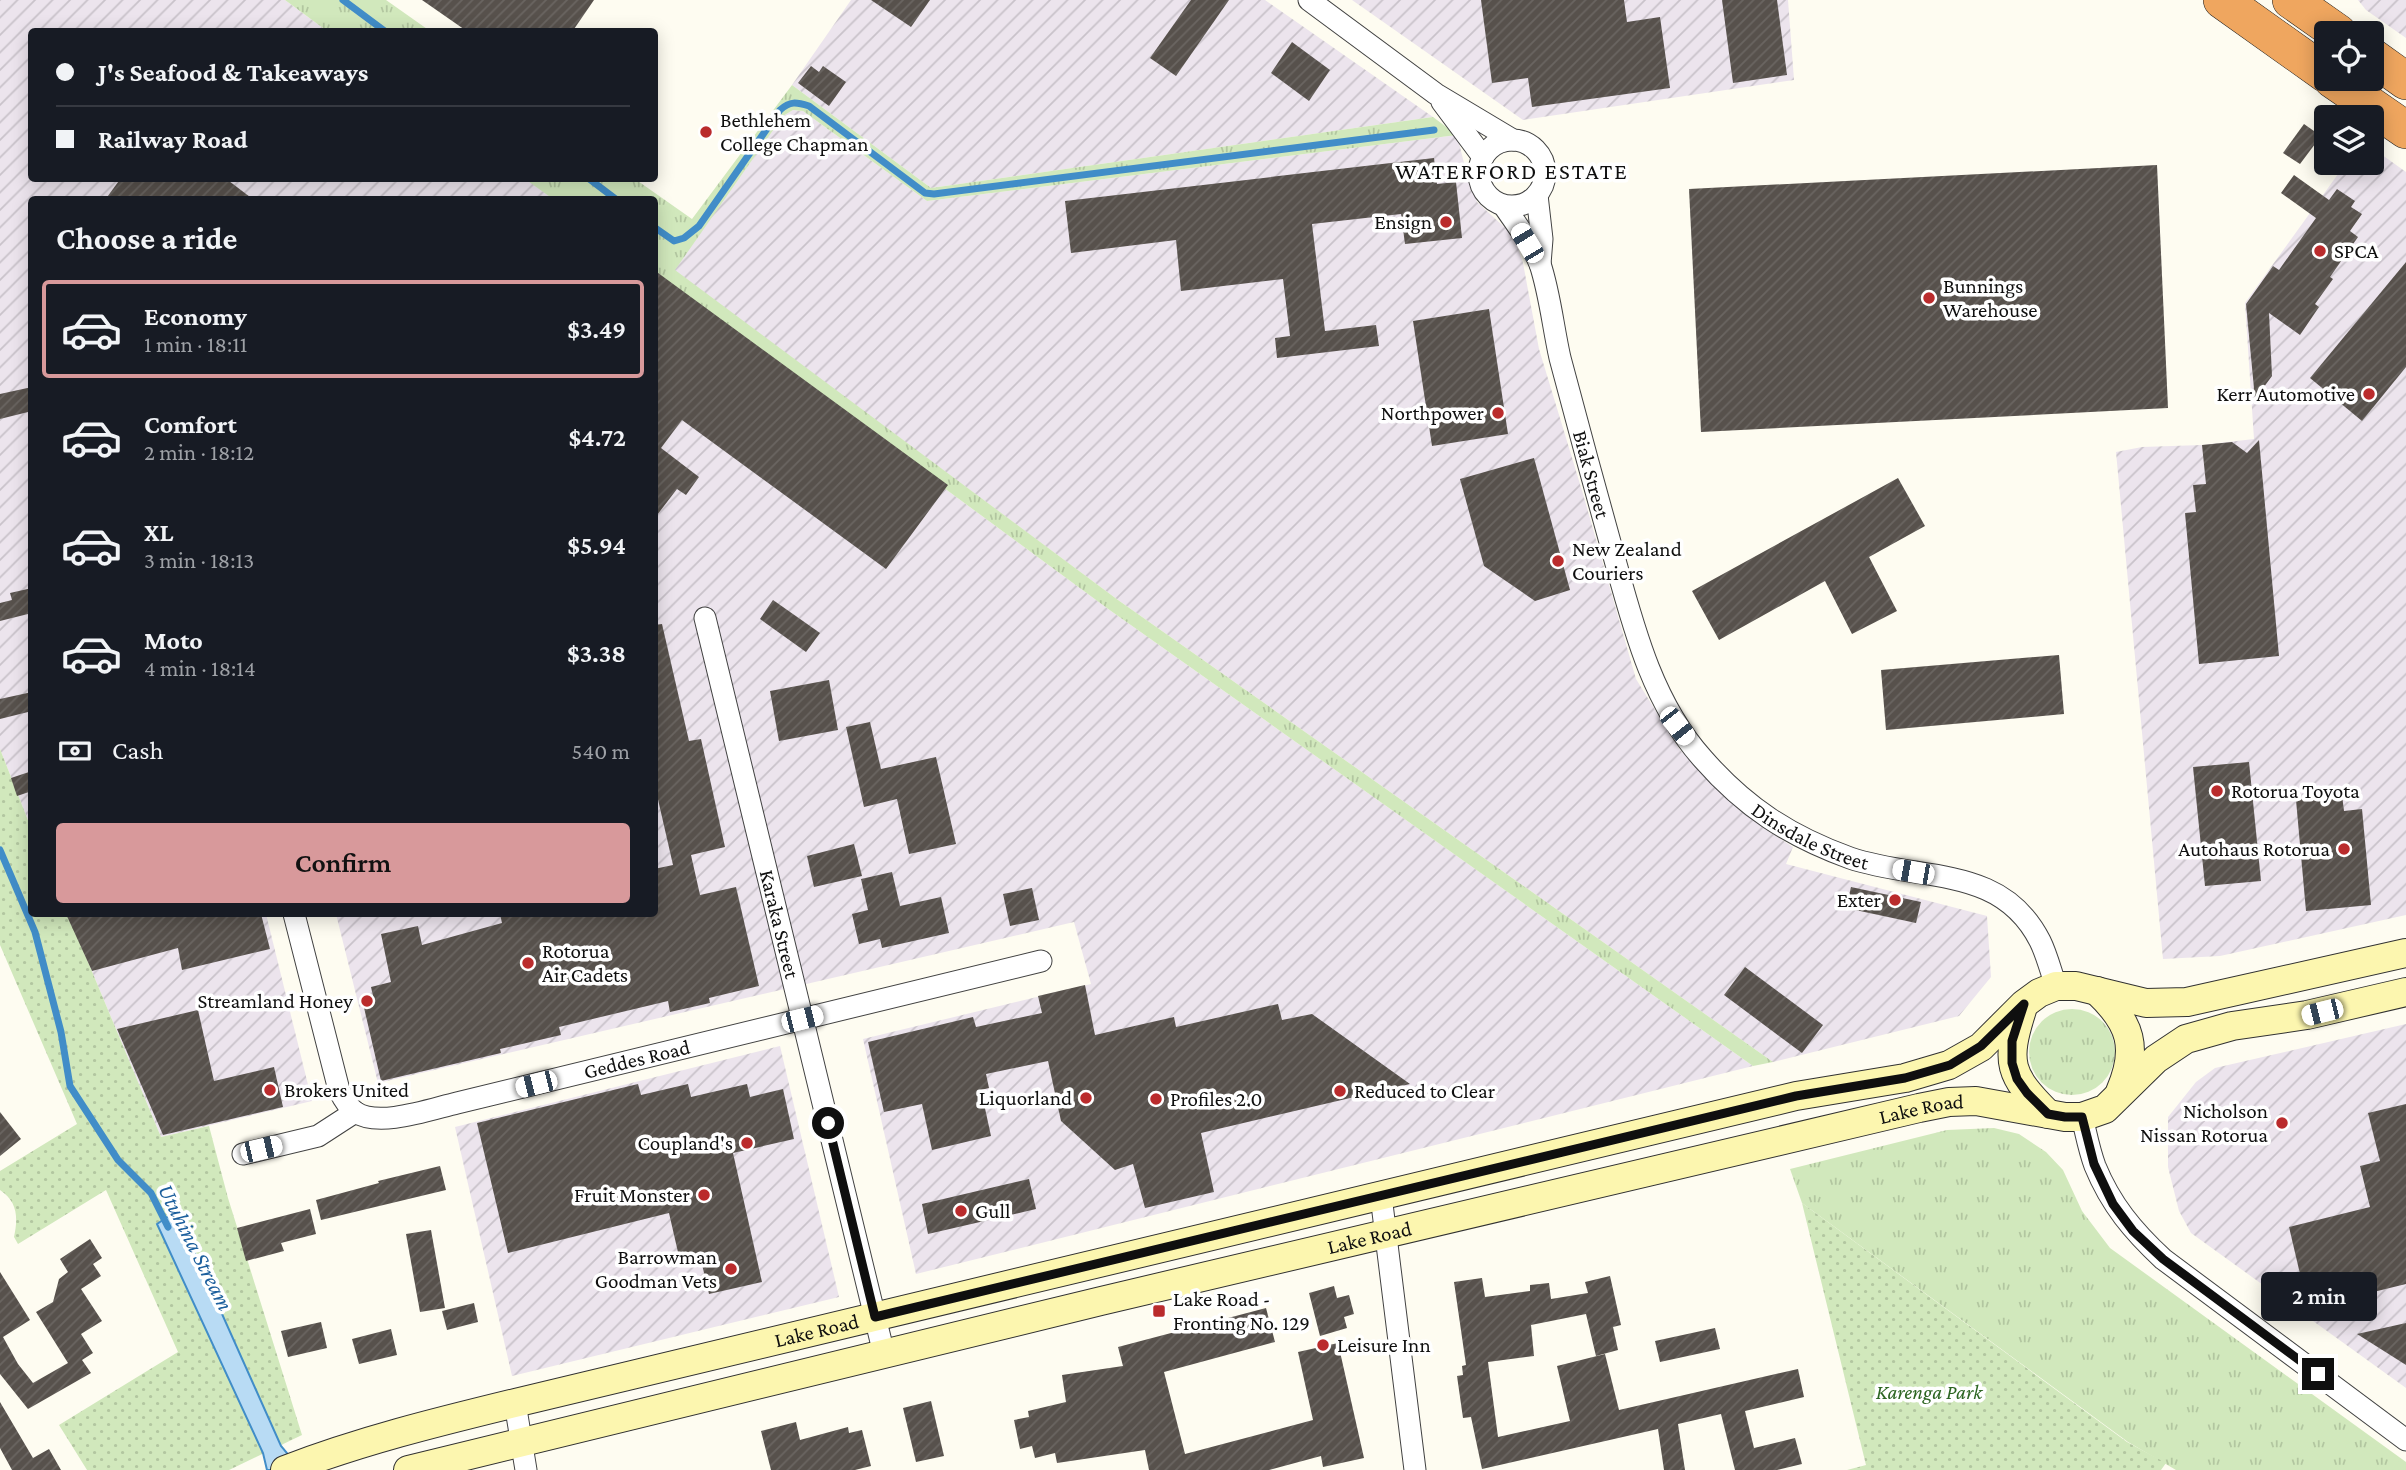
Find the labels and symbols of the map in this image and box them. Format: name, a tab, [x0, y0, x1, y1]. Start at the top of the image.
place label: Bethlehem College Chapman	[720, 108, 868, 156]
marker: Bethlehem College Chapman	[698, 124, 714, 140]
district label: WATERFORD ESTATE	[1395, 158, 1629, 184]
place label: Ensign	[1374, 210, 1432, 234]
marker: Ensign	[1438, 214, 1454, 230]
car	[1508, 220, 1547, 266]
place label: SPCA	[2334, 239, 2379, 263]
marker: SPCA	[2312, 243, 2328, 259]
place label: Bunnings Warehouse	[1943, 274, 2038, 322]
marker: Bunnings Warehouse	[1921, 290, 1937, 306]
place label: Kerr Automotive	[2217, 382, 2355, 406]
marker: Kerr Automotive	[2361, 386, 2377, 402]
place label: Northpower	[1381, 401, 1485, 425]
marker: Northpower	[1490, 405, 1506, 421]
street label: Biak Street	[1568, 428, 1615, 522]
place label: New Zealand Couriers	[1572, 537, 1682, 585]
marker: New Zealand Couriers	[1550, 553, 1566, 569]
car	[1656, 703, 1699, 749]
place label: Rotorua Toyota	[2231, 779, 2360, 803]
marker: Rotorua Toyota	[2209, 783, 2225, 799]
street label: Dinsdale Street	[1747, 798, 1872, 875]
place label: Autohaus Rotorua	[2178, 837, 2330, 861]
marker: Autohaus Rotorua	[2336, 841, 2352, 857]
car	[1891, 858, 1936, 886]
street label: Karaka Street	[755, 867, 804, 982]
place label: Exter	[1837, 888, 1882, 912]
marker: Exter	[1887, 892, 1903, 908]
place label: Rotorua Air Cadets	[542, 939, 628, 987]
marker: Rotorua Air Cadets	[520, 955, 536, 971]
place label: Streamland Honey	[198, 989, 353, 1013]
marker: Streamland Honey	[359, 993, 375, 1009]
car	[2300, 997, 2345, 1027]
car	[780, 1004, 825, 1034]
street label: Geddes Road	[581, 1035, 693, 1084]
car	[514, 1069, 559, 1099]
place label: Brokers United	[284, 1078, 409, 1102]
place label: Reduced to Clear	[1354, 1079, 1496, 1103]
marker: Brokers United	[262, 1082, 278, 1098]
marker: Reduced to Clear	[1332, 1083, 1348, 1099]
place label: Liquorland	[979, 1086, 1072, 1110]
place label: Profiles 2.0	[1170, 1087, 1262, 1111]
street label: Lake Road	[1877, 1089, 1964, 1129]
marker: Liquorland	[1078, 1090, 1094, 1106]
marker: Profiles 2.0	[1148, 1091, 1164, 1107]
place label: Nicholson Nissan Rotorua	[2140, 1099, 2268, 1147]
route start	[812, 1107, 844, 1139]
marker: Nicholson Nissan Rotorua	[2274, 1115, 2290, 1131]
place label: Coupland's	[638, 1131, 733, 1155]
car	[239, 1134, 284, 1164]
marker: Coupland's	[739, 1135, 755, 1151]
water label: Utuhina Stream	[153, 1179, 239, 1315]
place label: Fruit Monster	[574, 1183, 691, 1207]
marker: Fruit Monster	[696, 1187, 712, 1203]
place label: Gull	[975, 1199, 1010, 1223]
marker: Gull	[953, 1203, 969, 1219]
street label: Lake Road	[1325, 1216, 1414, 1259]
place label: Barrowman Goodman Vets	[595, 1245, 717, 1293]
marker: Barrowman Goodman Vets	[723, 1261, 739, 1277]
callout: 2 min	[2260, 1272, 2376, 1322]
place label: Lake Road - Fronting No. 129	[1173, 1287, 1310, 1335]
marker: Lake Road - Fronting No. 129	[1151, 1303, 1167, 1319]
street label: Lake Road	[772, 1309, 861, 1352]
place label: Leisure Inn	[1337, 1333, 1431, 1357]
marker: Leisure Inn	[1315, 1337, 1331, 1353]
route end	[2302, 1358, 2334, 1390]
park label: Karenga Park	[1876, 1380, 1983, 1404]

